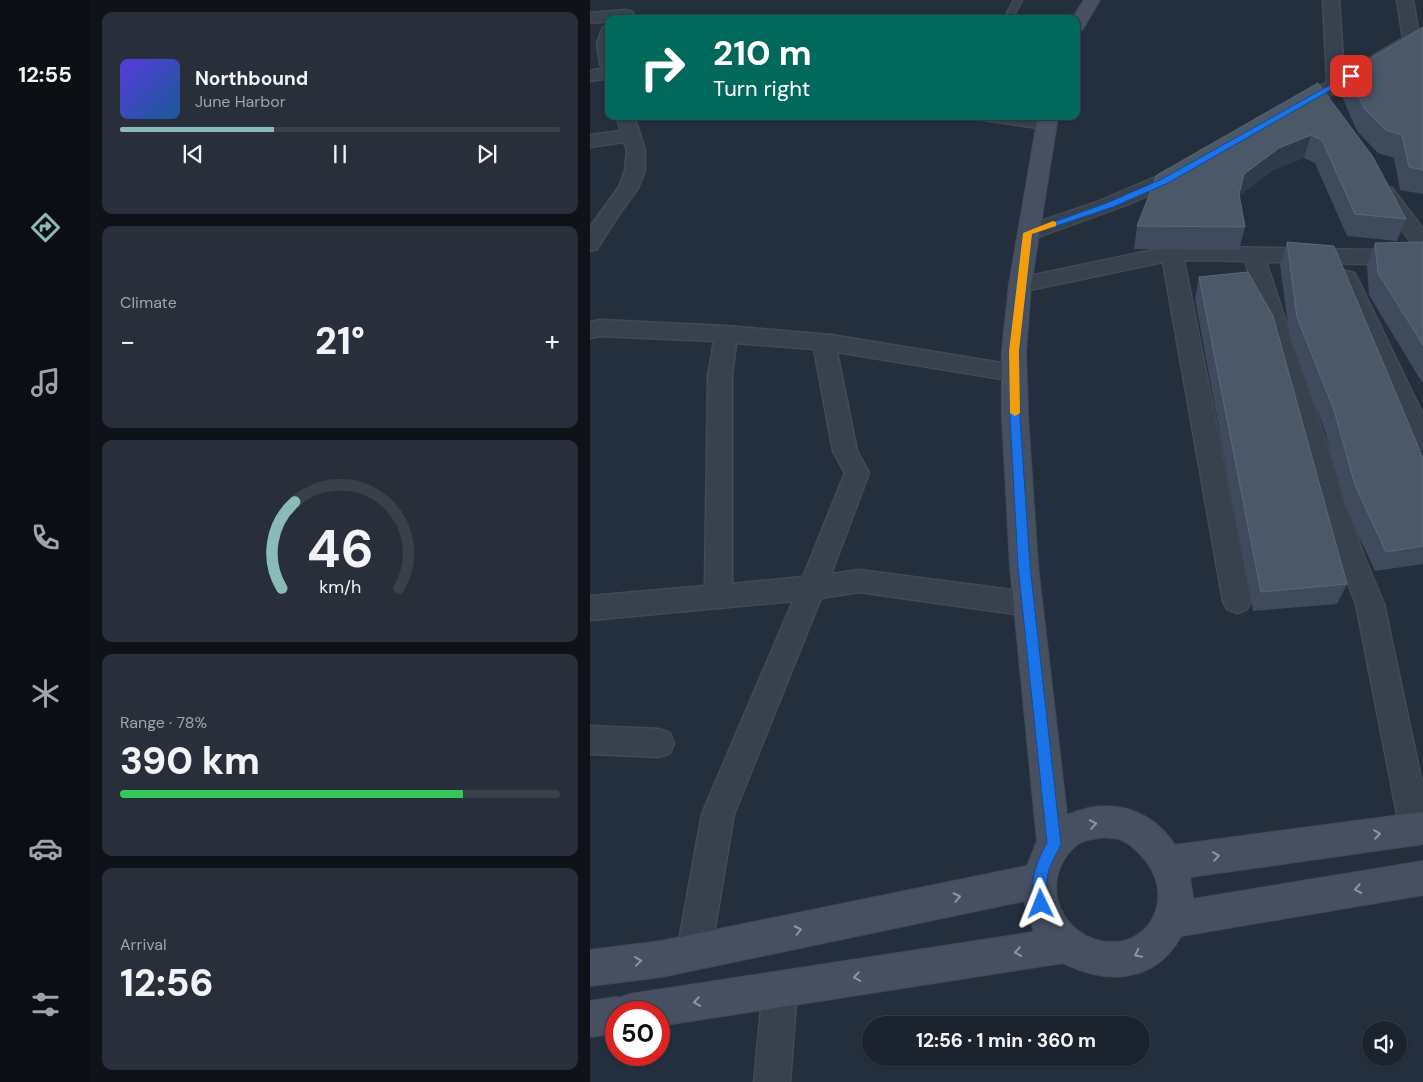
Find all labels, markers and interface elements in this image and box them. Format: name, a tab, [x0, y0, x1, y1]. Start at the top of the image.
text: 210 m	[713, 30, 812, 76]
icon: right	[630, 35, 695, 100]
pin	[1330, 55, 1372, 97]
text: 12:55	[18, 60, 72, 89]
icon: arrive	[1337, 62, 1365, 90]
text: Northbound	[195, 66, 308, 91]
text: Turn right	[713, 74, 810, 103]
text: June Harbor	[195, 91, 286, 112]
icon: previous	[179, 140, 207, 168]
icon: pause	[326, 140, 354, 168]
icon: next	[473, 140, 501, 168]
icon: directions	[28, 210, 63, 245]
text: Climate	[120, 292, 177, 313]
text: 21°	[315, 316, 365, 366]
text: −	[120, 323, 135, 360]
text: +	[545, 323, 560, 360]
icon: music	[28, 365, 63, 400]
text: 46	[307, 515, 373, 583]
icon: phone	[28, 520, 63, 555]
text: km/h	[319, 575, 361, 599]
icon: climate	[28, 676, 63, 711]
text: Range · 78%	[120, 712, 207, 733]
text: 390 km	[120, 736, 260, 786]
one-way arrow	[1088, 819, 1097, 829]
one-way arrow	[1374, 829, 1382, 840]
icon: car	[28, 831, 63, 866]
one-way arrow	[1213, 851, 1221, 862]
position arrow	[1014, 877, 1066, 929]
one-way arrow	[1353, 883, 1362, 893]
one-way arrow	[952, 892, 961, 903]
one-way arrow	[793, 925, 802, 936]
text: Arrival	[120, 934, 167, 955]
one-way arrow	[1014, 947, 1022, 957]
one-way arrow	[1134, 948, 1143, 958]
one-way arrow	[635, 956, 643, 967]
text: 12:56	[120, 958, 214, 1008]
one-way arrow	[853, 971, 861, 982]
icon: filters	[28, 987, 63, 1022]
one-way arrow	[692, 996, 700, 1007]
speed limit sign: 50	[605, 1001, 670, 1066]
map controls	[1362, 1021, 1407, 1066]
button: sound	[1362, 1021, 1407, 1066]
text: 12:56 · 1 min · 360 m	[916, 1028, 1096, 1053]

